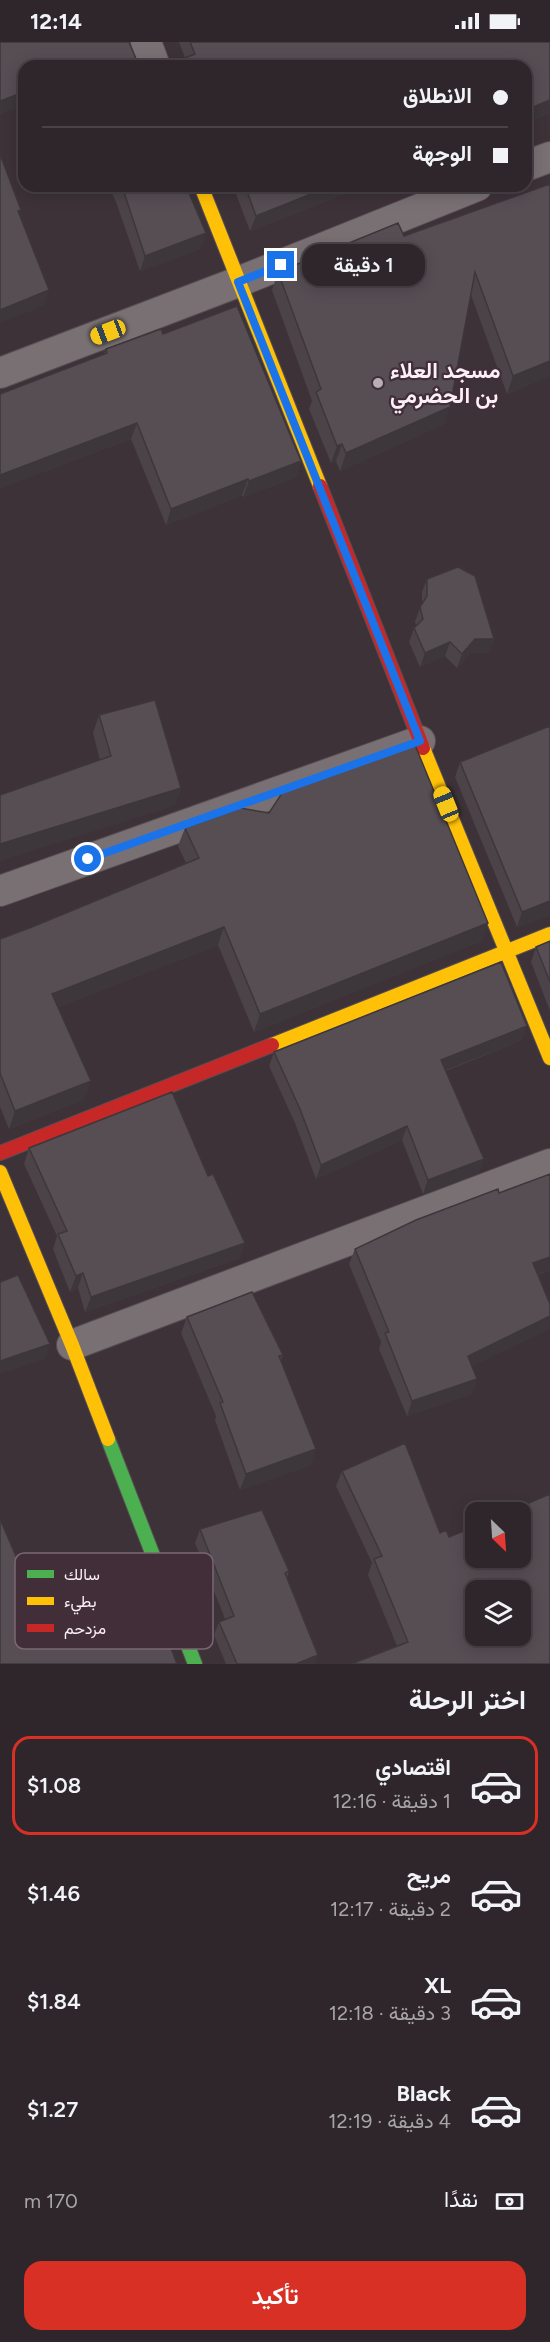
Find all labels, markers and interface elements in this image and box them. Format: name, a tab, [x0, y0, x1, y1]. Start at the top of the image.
text: 12:14	[30, 8, 82, 35]
text: الانطلاق	[403, 82, 472, 109]
text: الوجهة	[412, 140, 472, 167]
callout: 1 دقيقة	[302, 244, 425, 286]
route end	[267, 251, 294, 278]
text: 1 دقيقة	[333, 253, 394, 277]
car	[88, 317, 128, 347]
place label: مسجد العلاء بن الحضرمي	[390, 357, 501, 414]
marker: مسجد العلاء بن الحضرمي	[371, 376, 385, 390]
car	[431, 784, 461, 824]
route start	[74, 845, 101, 872]
north arrow	[465, 1502, 531, 1568]
map controls	[465, 1502, 531, 1646]
legend	[15, 1553, 213, 1649]
text: سالك	[64, 1565, 100, 1584]
button: layers	[465, 1580, 531, 1646]
text: بطيء	[64, 1592, 96, 1615]
text: مزدحم	[64, 1619, 106, 1639]
text: اختر الرحلة	[409, 1683, 526, 1716]
text: اقتصادي	[375, 1754, 451, 1781]
icon: car	[469, 1759, 523, 1813]
text: $1.08	[27, 1772, 81, 1799]
text: 1 دقيقة · 12:16	[332, 1789, 451, 1813]
text: مريح	[407, 1862, 451, 1889]
icon: car	[469, 1867, 523, 1921]
text: $1.46	[27, 1880, 80, 1907]
text: 2 دقيقة · 12:17	[330, 1897, 451, 1921]
text: XL	[424, 1972, 451, 1999]
icon: car	[469, 1975, 523, 2029]
text: $1.84	[27, 1988, 81, 2015]
text: 3 دقيقة · 12:18	[329, 2001, 451, 2025]
text: Black	[397, 2080, 451, 2107]
icon: car	[469, 2083, 523, 2137]
text: $1.27	[27, 2096, 78, 2123]
text: 4 دقيقة · 12:19	[328, 2109, 451, 2133]
icon: cash	[493, 2185, 526, 2218]
text: نقدًا	[444, 2186, 478, 2213]
text: 170 m	[24, 2189, 78, 2213]
button: تأكيد	[24, 2261, 526, 2330]

